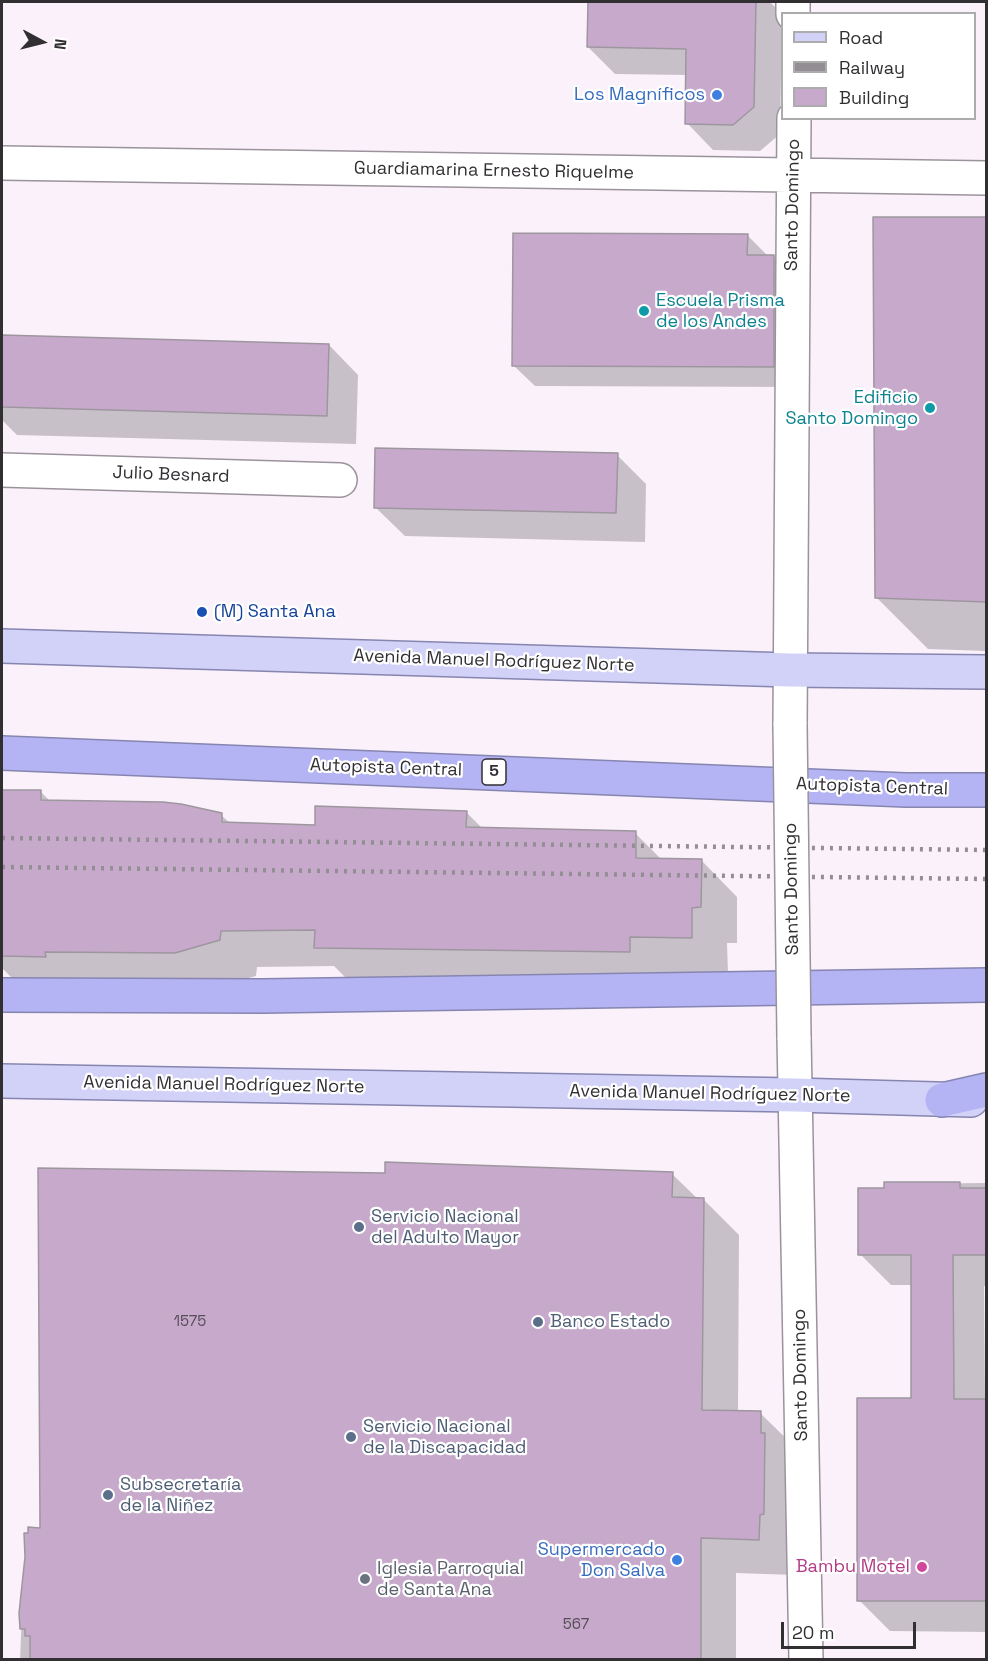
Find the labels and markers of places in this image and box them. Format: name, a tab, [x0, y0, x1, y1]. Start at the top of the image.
place label: Los Magníficos	[574, 84, 705, 106]
marker: Los Magníficos	[710, 88, 724, 102]
place label: Escuela Prisma de los Andes	[656, 290, 785, 332]
marker: Escuela Prisma de los Andes	[637, 304, 651, 318]
place label: Edificio Santo Domingo	[785, 387, 918, 430]
marker: Edificio Santo Domingo	[923, 401, 937, 415]
place label: (M) Santa Ana	[214, 601, 336, 623]
marker: (M) Santa Ana	[195, 605, 209, 619]
place label: Servicio Nacional del Adulto Mayor	[371, 1206, 519, 1248]
marker: Servicio Nacional del Adulto Mayor	[352, 1220, 366, 1234]
place label: Banco Estado	[550, 1311, 670, 1333]
marker: Banco Estado	[531, 1315, 545, 1329]
place label: Servicio Nacional de la Discapacidad	[363, 1416, 526, 1458]
marker: Servicio Nacional de la Discapacidad	[344, 1430, 358, 1444]
place label: Subsecretaría de la Niñez	[120, 1474, 241, 1516]
marker: Subsecretaría de la Niñez	[101, 1488, 115, 1502]
place label: Supermercado Don Salva	[538, 1539, 665, 1582]
marker: Supermercado Don Salva	[670, 1553, 684, 1567]
place label: Bambu Motel	[796, 1556, 910, 1578]
place label: Iglesia Parroquial de Santa Ana	[377, 1558, 524, 1600]
marker: Bambu Motel	[915, 1560, 929, 1574]
marker: Iglesia Parroquial de Santa Ana	[358, 1572, 372, 1586]

